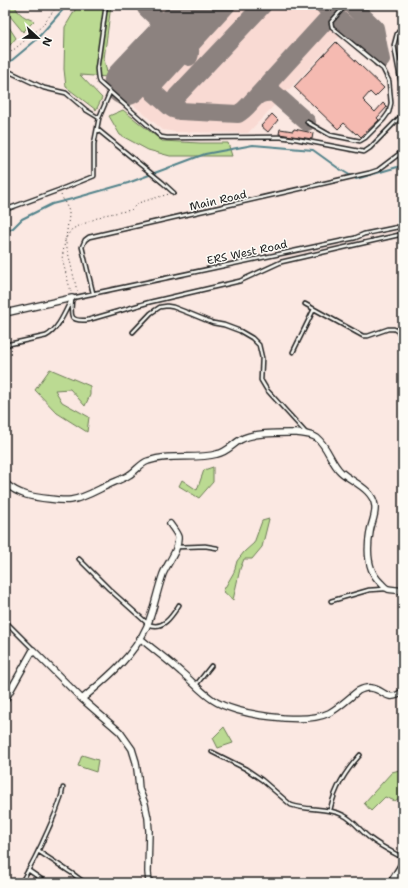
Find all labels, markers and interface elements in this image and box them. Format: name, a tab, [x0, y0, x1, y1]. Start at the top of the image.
north arrow	[18, 18, 58, 58]
text: N	[38, 35, 55, 49]
street label: Main Road	[188, 187, 248, 214]
street label: ERS West Road	[206, 237, 289, 268]

